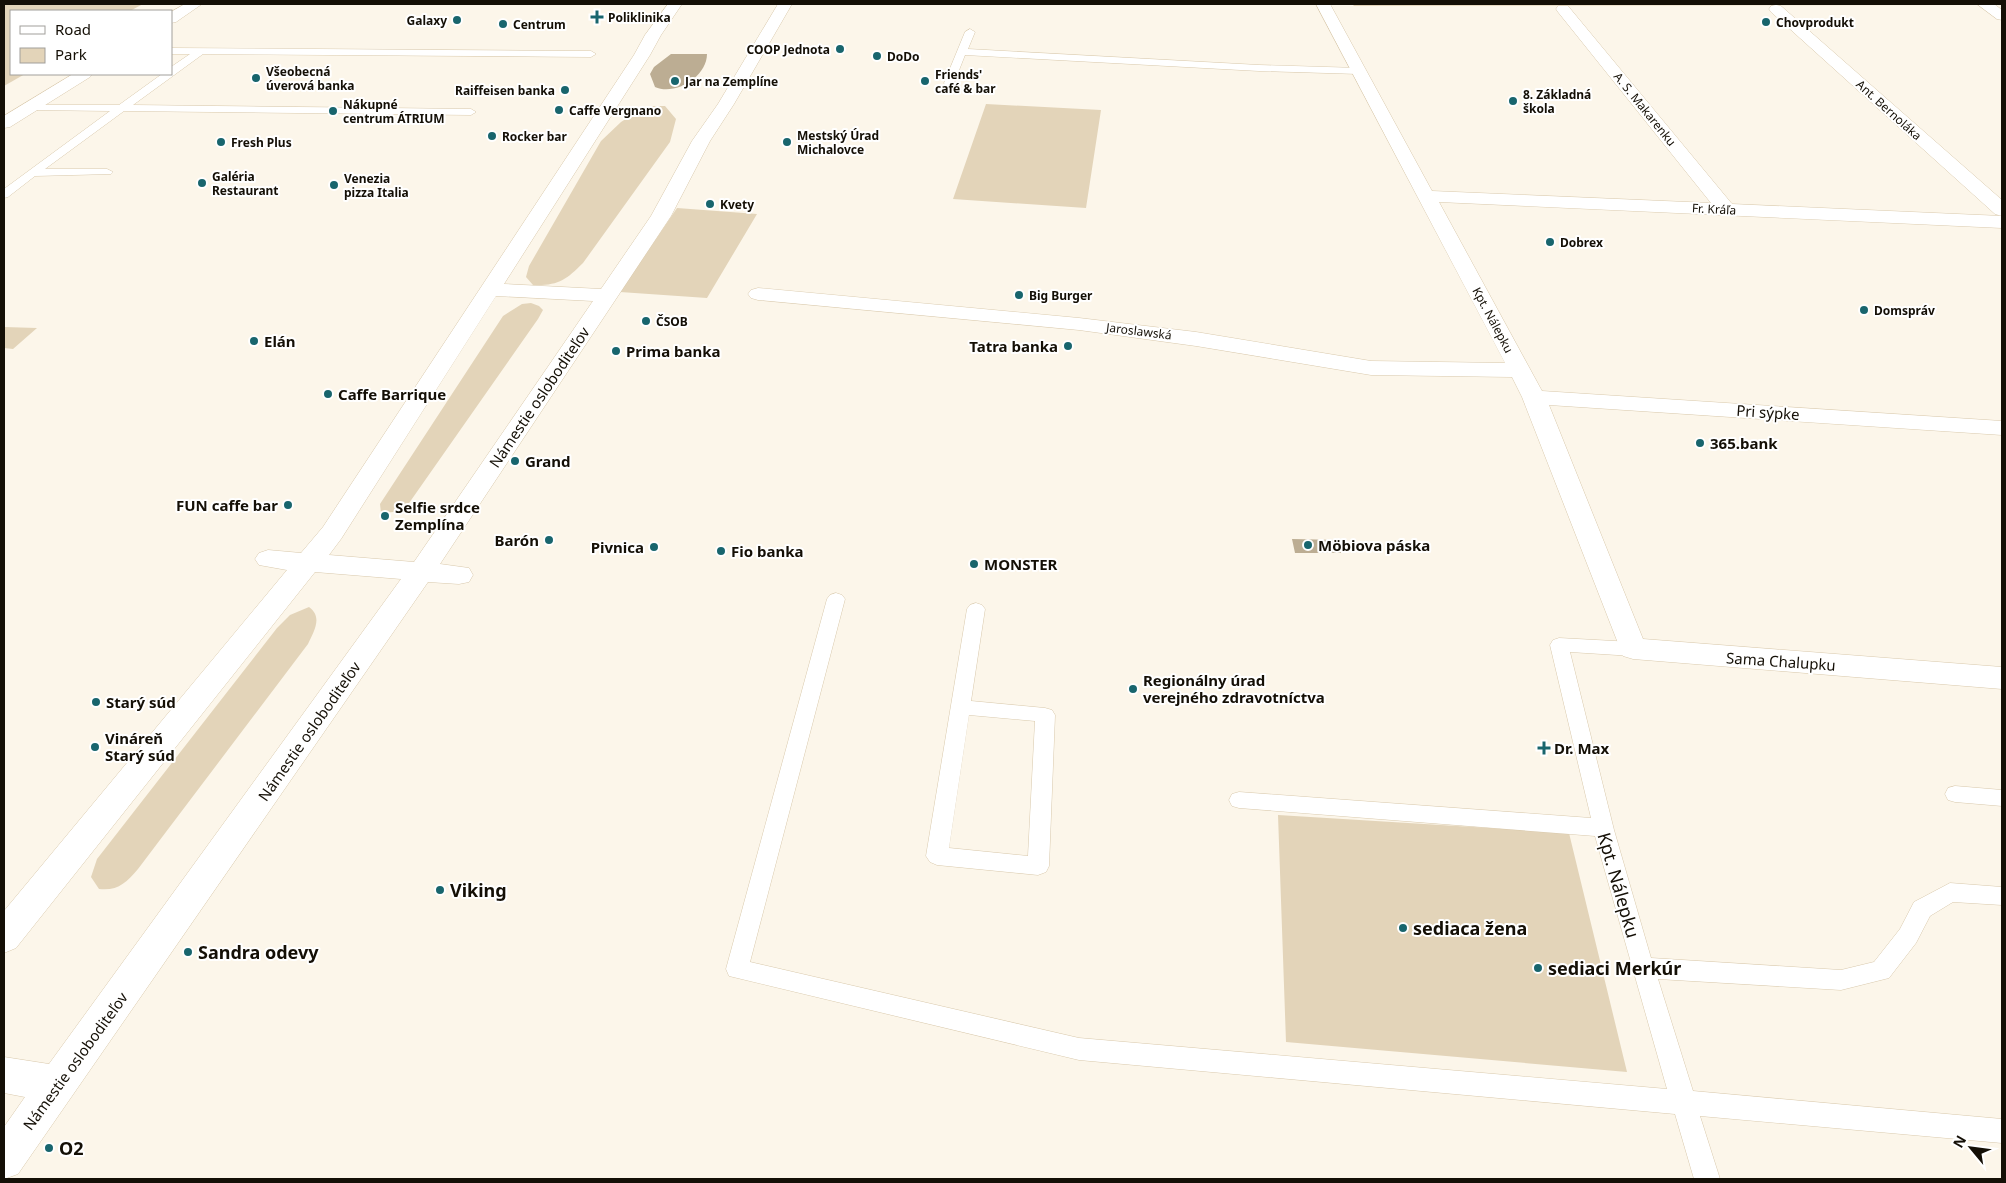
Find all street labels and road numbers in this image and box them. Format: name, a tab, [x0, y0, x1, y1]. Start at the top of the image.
street label: A. S. Makarenku	[1610, 69, 1680, 149]
street label: Ant. Bernoláka	[1853, 76, 1925, 144]
street label: Fr. Kráľa	[1691, 199, 1737, 219]
street label: Kpt. Nálepku	[1468, 284, 1518, 356]
street label: Jaroslawská	[1104, 318, 1173, 343]
street label: Námestie osloboditeľov	[484, 322, 594, 471]
street label: Pri sýpke	[1736, 400, 1800, 424]
street label: Sama Chalupku	[1726, 647, 1836, 675]
street label: Námestie osloboditeľov	[253, 657, 365, 805]
street label: Kpt. Nálepku	[1592, 829, 1646, 941]
street label: Námestie osloboditeľov	[18, 988, 132, 1134]

